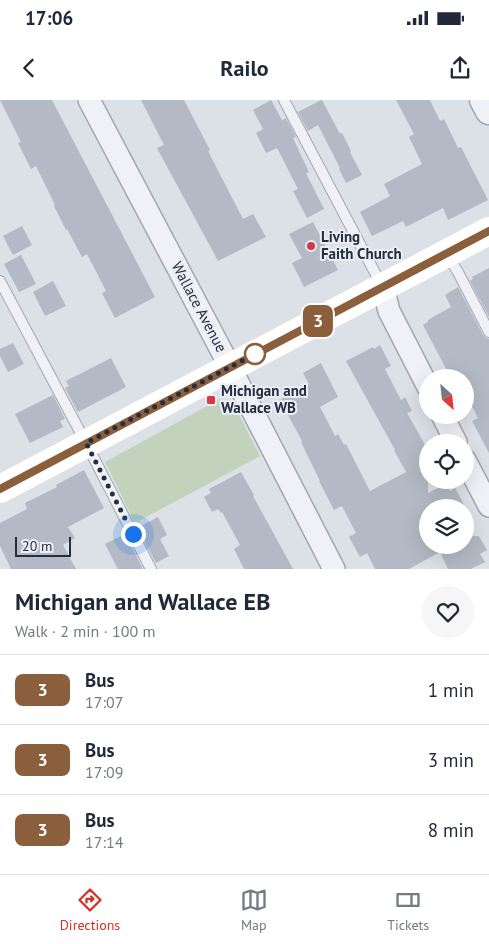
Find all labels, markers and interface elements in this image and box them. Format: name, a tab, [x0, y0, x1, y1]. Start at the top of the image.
text: 17:06	[25, 6, 73, 30]
icon: back	[15, 54, 43, 82]
text: Railo	[220, 54, 269, 82]
icon: share	[446, 54, 474, 82]
place label: Living Faith Church	[321, 227, 402, 263]
marker: Living Faith Church	[305, 240, 317, 252]
street label: Wallace Avenue	[168, 258, 231, 355]
line badge: 3	[302, 305, 334, 337]
text: 3	[313, 309, 323, 332]
unlabelled marker	[244, 343, 266, 365]
north arrow	[419, 369, 474, 424]
map controls	[419, 369, 474, 554]
place label: Michigan and Wallace WB	[221, 381, 307, 417]
marker: Michigan and Wallace WB	[205, 394, 217, 406]
button: locate	[419, 434, 474, 489]
button: layers	[419, 499, 474, 554]
your location	[121, 522, 146, 547]
scale bar	[15, 534, 71, 557]
text: 20 m	[22, 537, 52, 555]
text: Michigan and Wallace EB	[15, 586, 270, 617]
button: heart	[422, 586, 474, 638]
text: Walk · 2 min · 100 m	[15, 621, 155, 641]
text: Bus	[85, 668, 114, 692]
text: 3	[37, 678, 48, 701]
text: 1 min	[428, 678, 474, 702]
text: 17:07	[85, 692, 123, 712]
text: Bus	[85, 738, 114, 762]
text: 3	[37, 748, 48, 771]
text: 3 min	[428, 748, 474, 772]
text: 17:09	[85, 762, 123, 782]
text: Bus	[85, 808, 114, 832]
text: 3	[37, 818, 48, 841]
text: 8 min	[428, 818, 474, 842]
text: 17:14	[85, 832, 123, 852]
tab: Directions	[60, 886, 120, 934]
tab: Map	[240, 886, 268, 934]
tab: Tickets	[387, 886, 429, 934]

